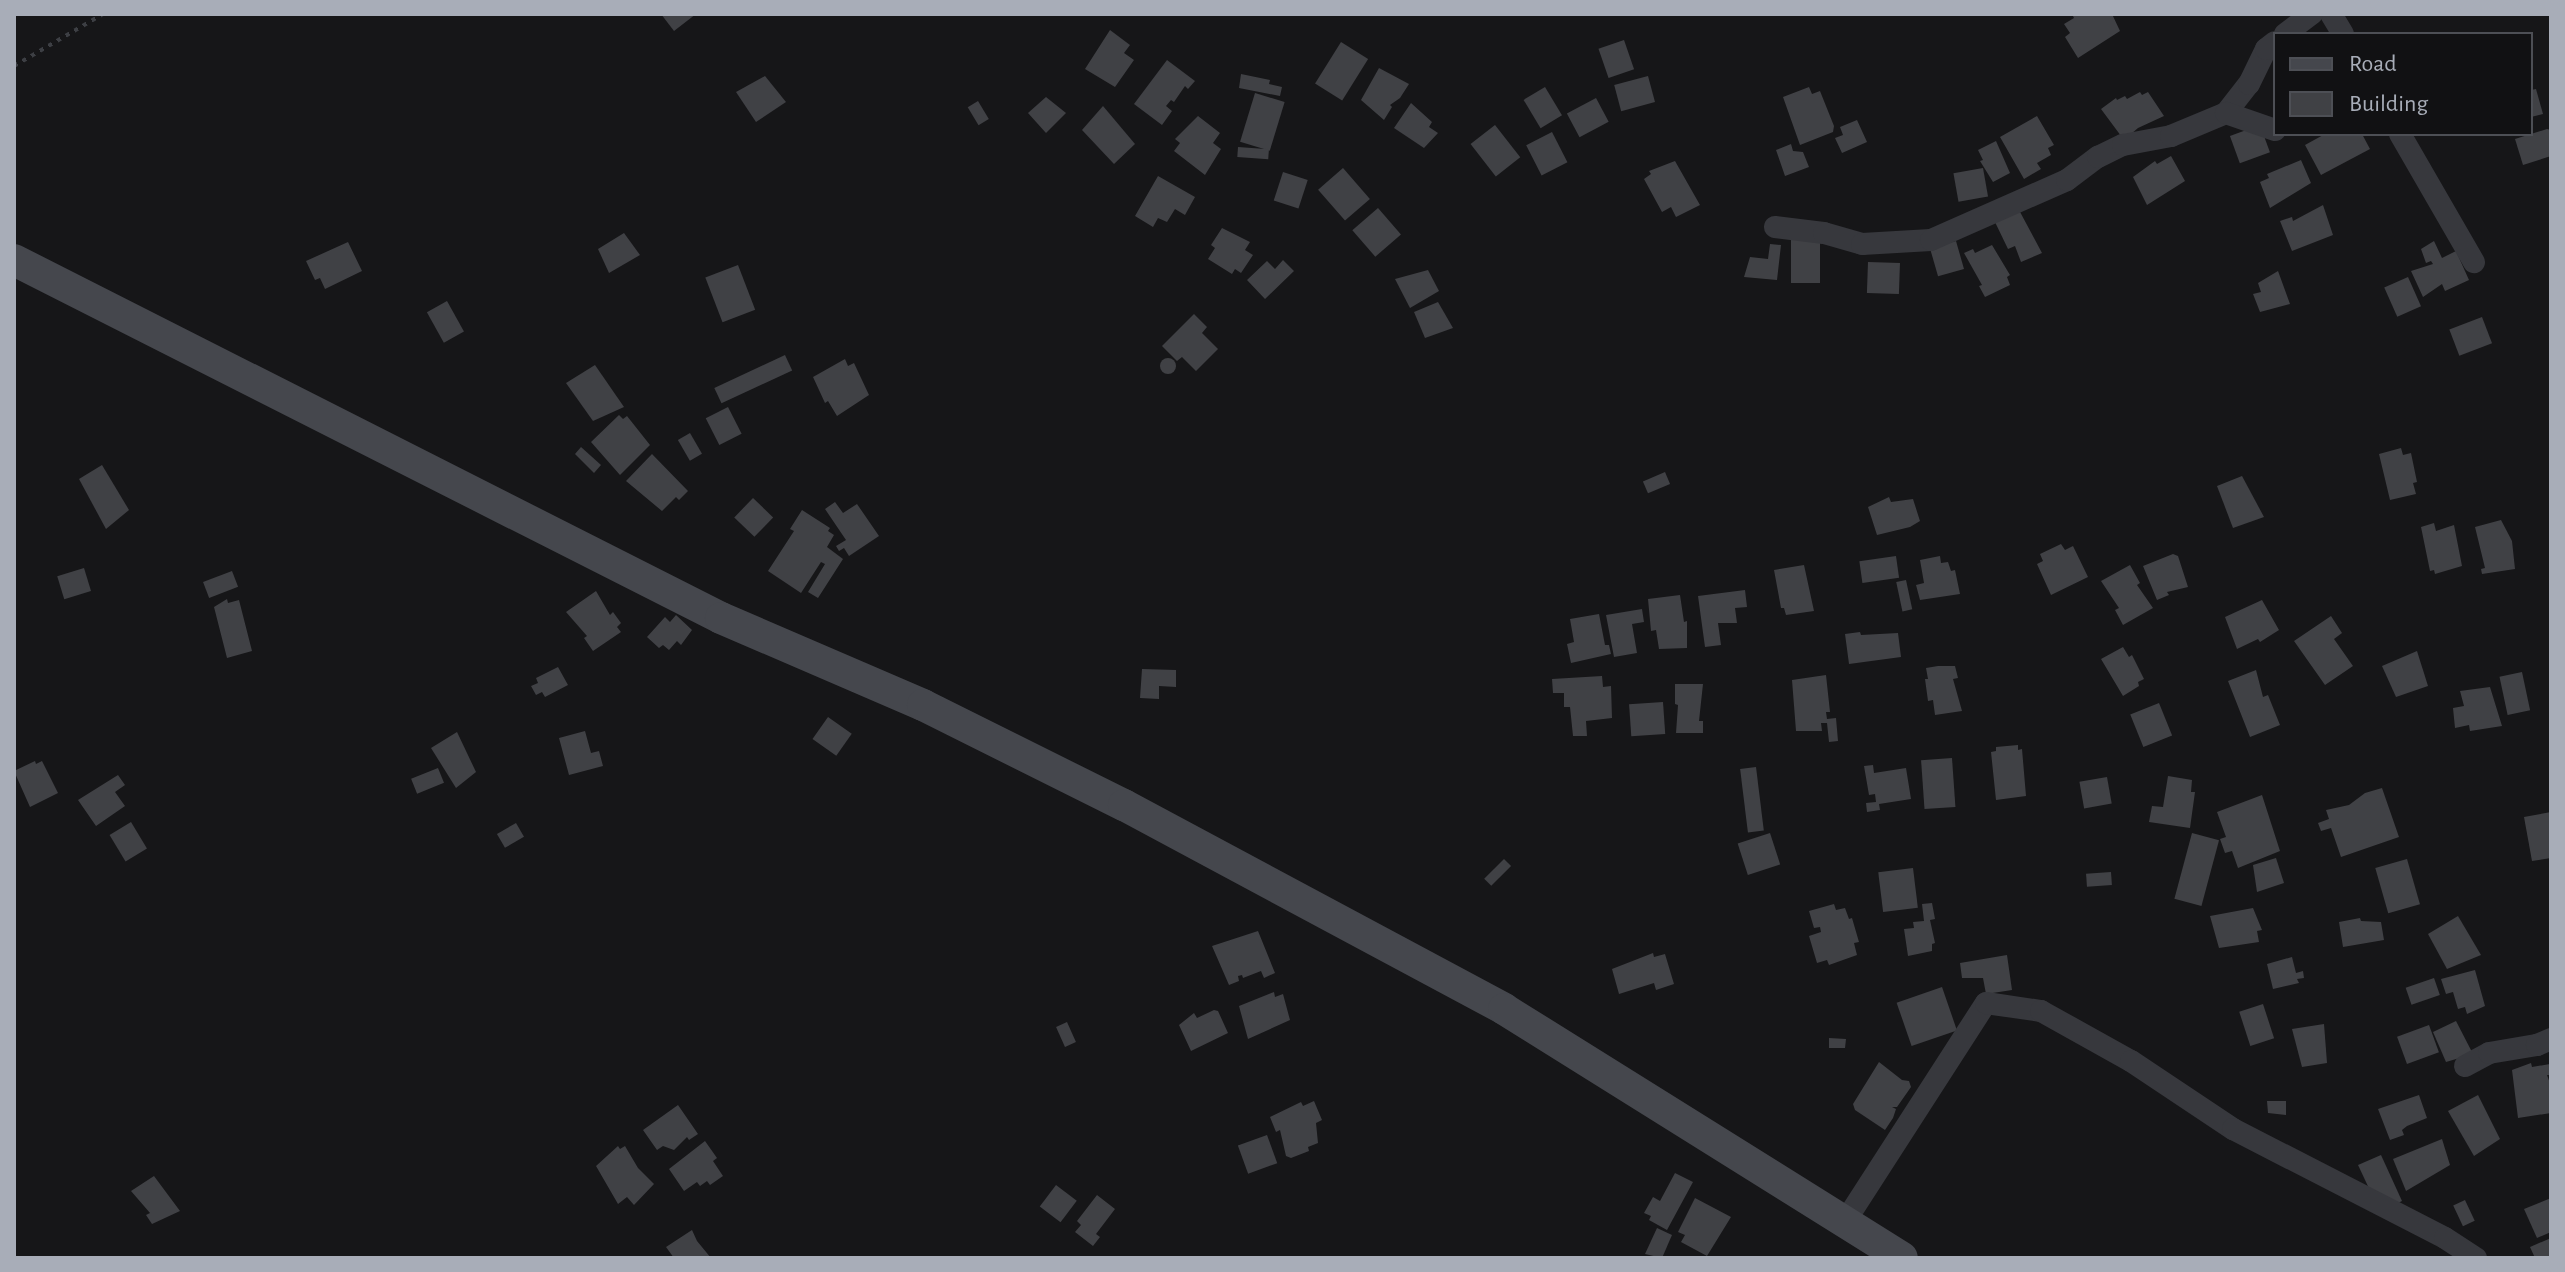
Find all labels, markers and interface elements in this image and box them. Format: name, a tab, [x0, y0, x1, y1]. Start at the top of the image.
legend	[2273, 32, 2533, 136]
text: Road	[2349, 52, 2397, 76]
text: Building	[2349, 92, 2428, 116]

